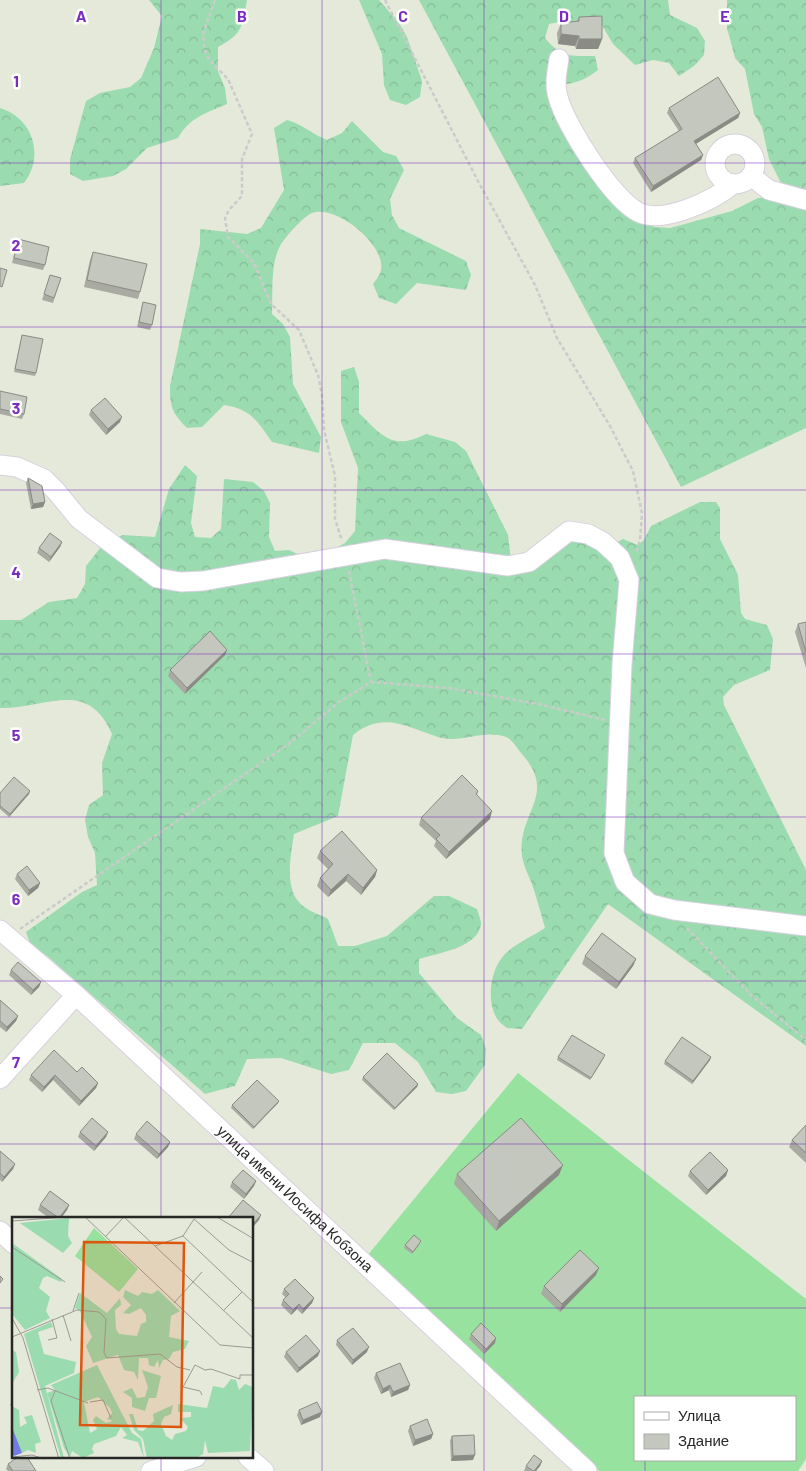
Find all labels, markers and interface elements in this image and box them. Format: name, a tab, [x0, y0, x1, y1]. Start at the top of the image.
text: A	[76, 6, 87, 25]
text: B	[237, 6, 247, 25]
text: C	[398, 6, 408, 25]
text: D	[559, 6, 569, 25]
text: E	[720, 6, 730, 25]
text: 1	[13, 71, 19, 90]
text: 2	[12, 235, 21, 254]
text: 3	[12, 398, 20, 417]
text: 4	[11, 562, 21, 581]
text: 5	[12, 725, 21, 744]
text: 6	[12, 889, 21, 908]
text: 7	[12, 1052, 20, 1071]
street label: улица имени Иосифа Кобзона	[214, 1121, 378, 1276]
inset map	[12, 1217, 254, 1458]
legend	[634, 1396, 796, 1461]
text: Улица	[678, 1406, 721, 1424]
text: Здание	[678, 1431, 729, 1449]

